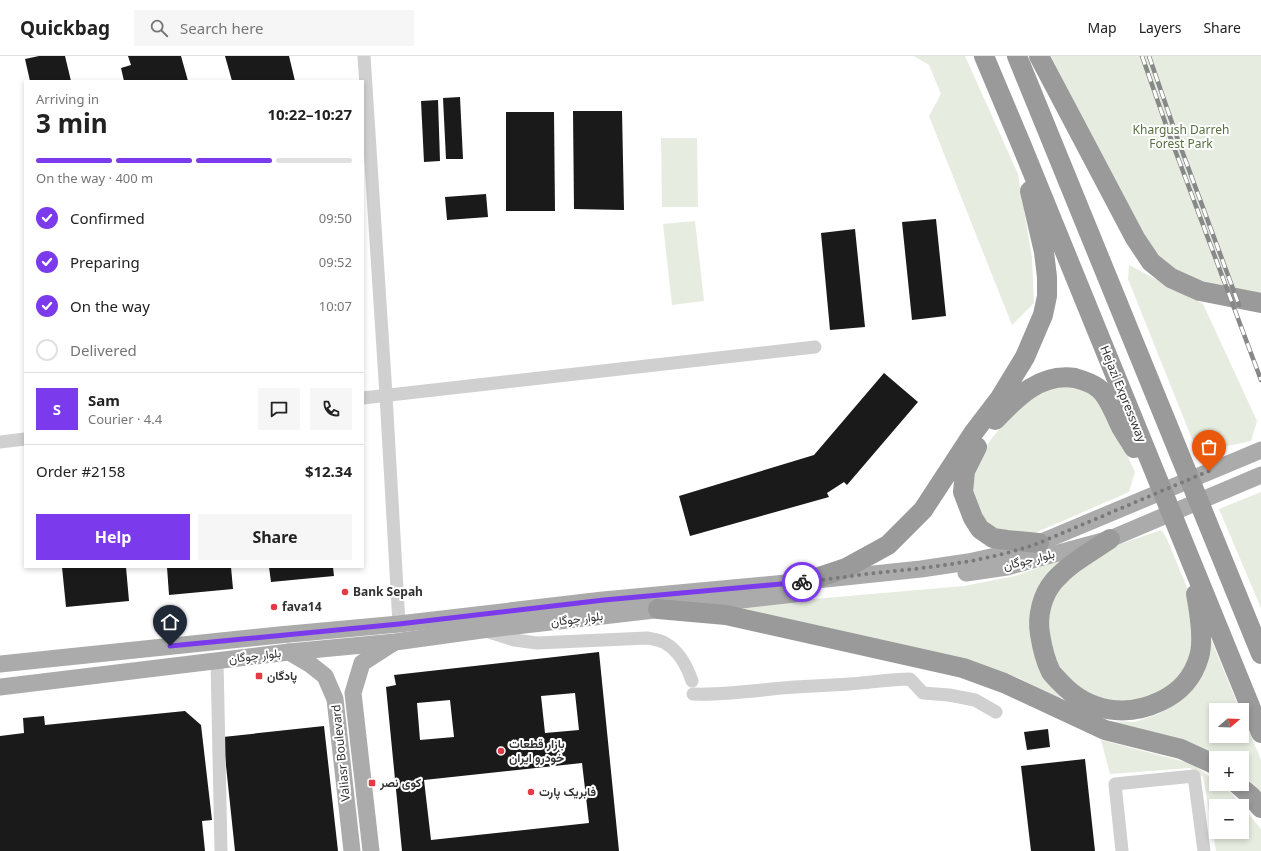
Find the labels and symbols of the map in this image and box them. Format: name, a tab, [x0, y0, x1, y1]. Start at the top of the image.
park label: Khargush Darreh Forest Park	[1133, 121, 1229, 152]
street label: Hejazi Expressway	[1096, 343, 1151, 446]
pin	[1192, 430, 1226, 471]
street label: بلوار چوگان	[1001, 545, 1056, 574]
courier	[782, 562, 822, 602]
place label: Bank Sepah	[353, 583, 423, 600]
marker: Bank Sepah	[340, 587, 350, 597]
place label: fava14	[282, 598, 322, 615]
marker: fava14	[269, 602, 279, 612]
pin	[153, 605, 187, 646]
street label: بلوار چوگان	[550, 607, 604, 630]
street label: بلوار چوگان	[228, 644, 282, 667]
place label: پادگان	[267, 667, 297, 684]
marker: پادگان	[254, 671, 264, 681]
north arrow	[1209, 703, 1249, 743]
street label: Valiasr Boulevard	[327, 704, 354, 802]
place label: بازار قطعات خودرو ایران	[509, 735, 565, 766]
marker: بازار قطعات خودرو ایران	[496, 746, 506, 756]
place label: کوی نصر	[379, 774, 422, 791]
marker: کوی نصر	[367, 778, 377, 788]
place label: فابریک پارت	[539, 783, 596, 800]
marker: فابریک پارت	[526, 787, 536, 797]

